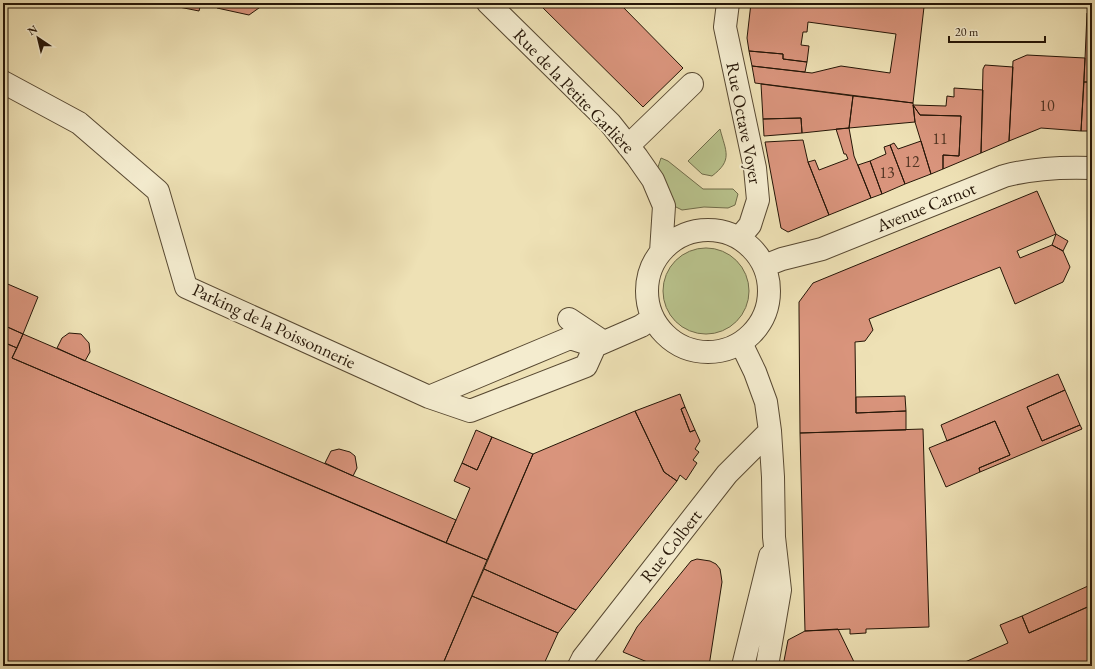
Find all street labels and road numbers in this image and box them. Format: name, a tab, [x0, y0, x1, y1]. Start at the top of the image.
street label: Rue de la Petite Garlière	[509, 23, 640, 158]
street label: Rue Octave Voyer	[721, 60, 768, 186]
street label: Avenue Carnot	[872, 176, 979, 237]
street label: Parking de la Poissonnerie	[189, 278, 359, 373]
street label: Rue Colbert	[635, 504, 707, 587]

